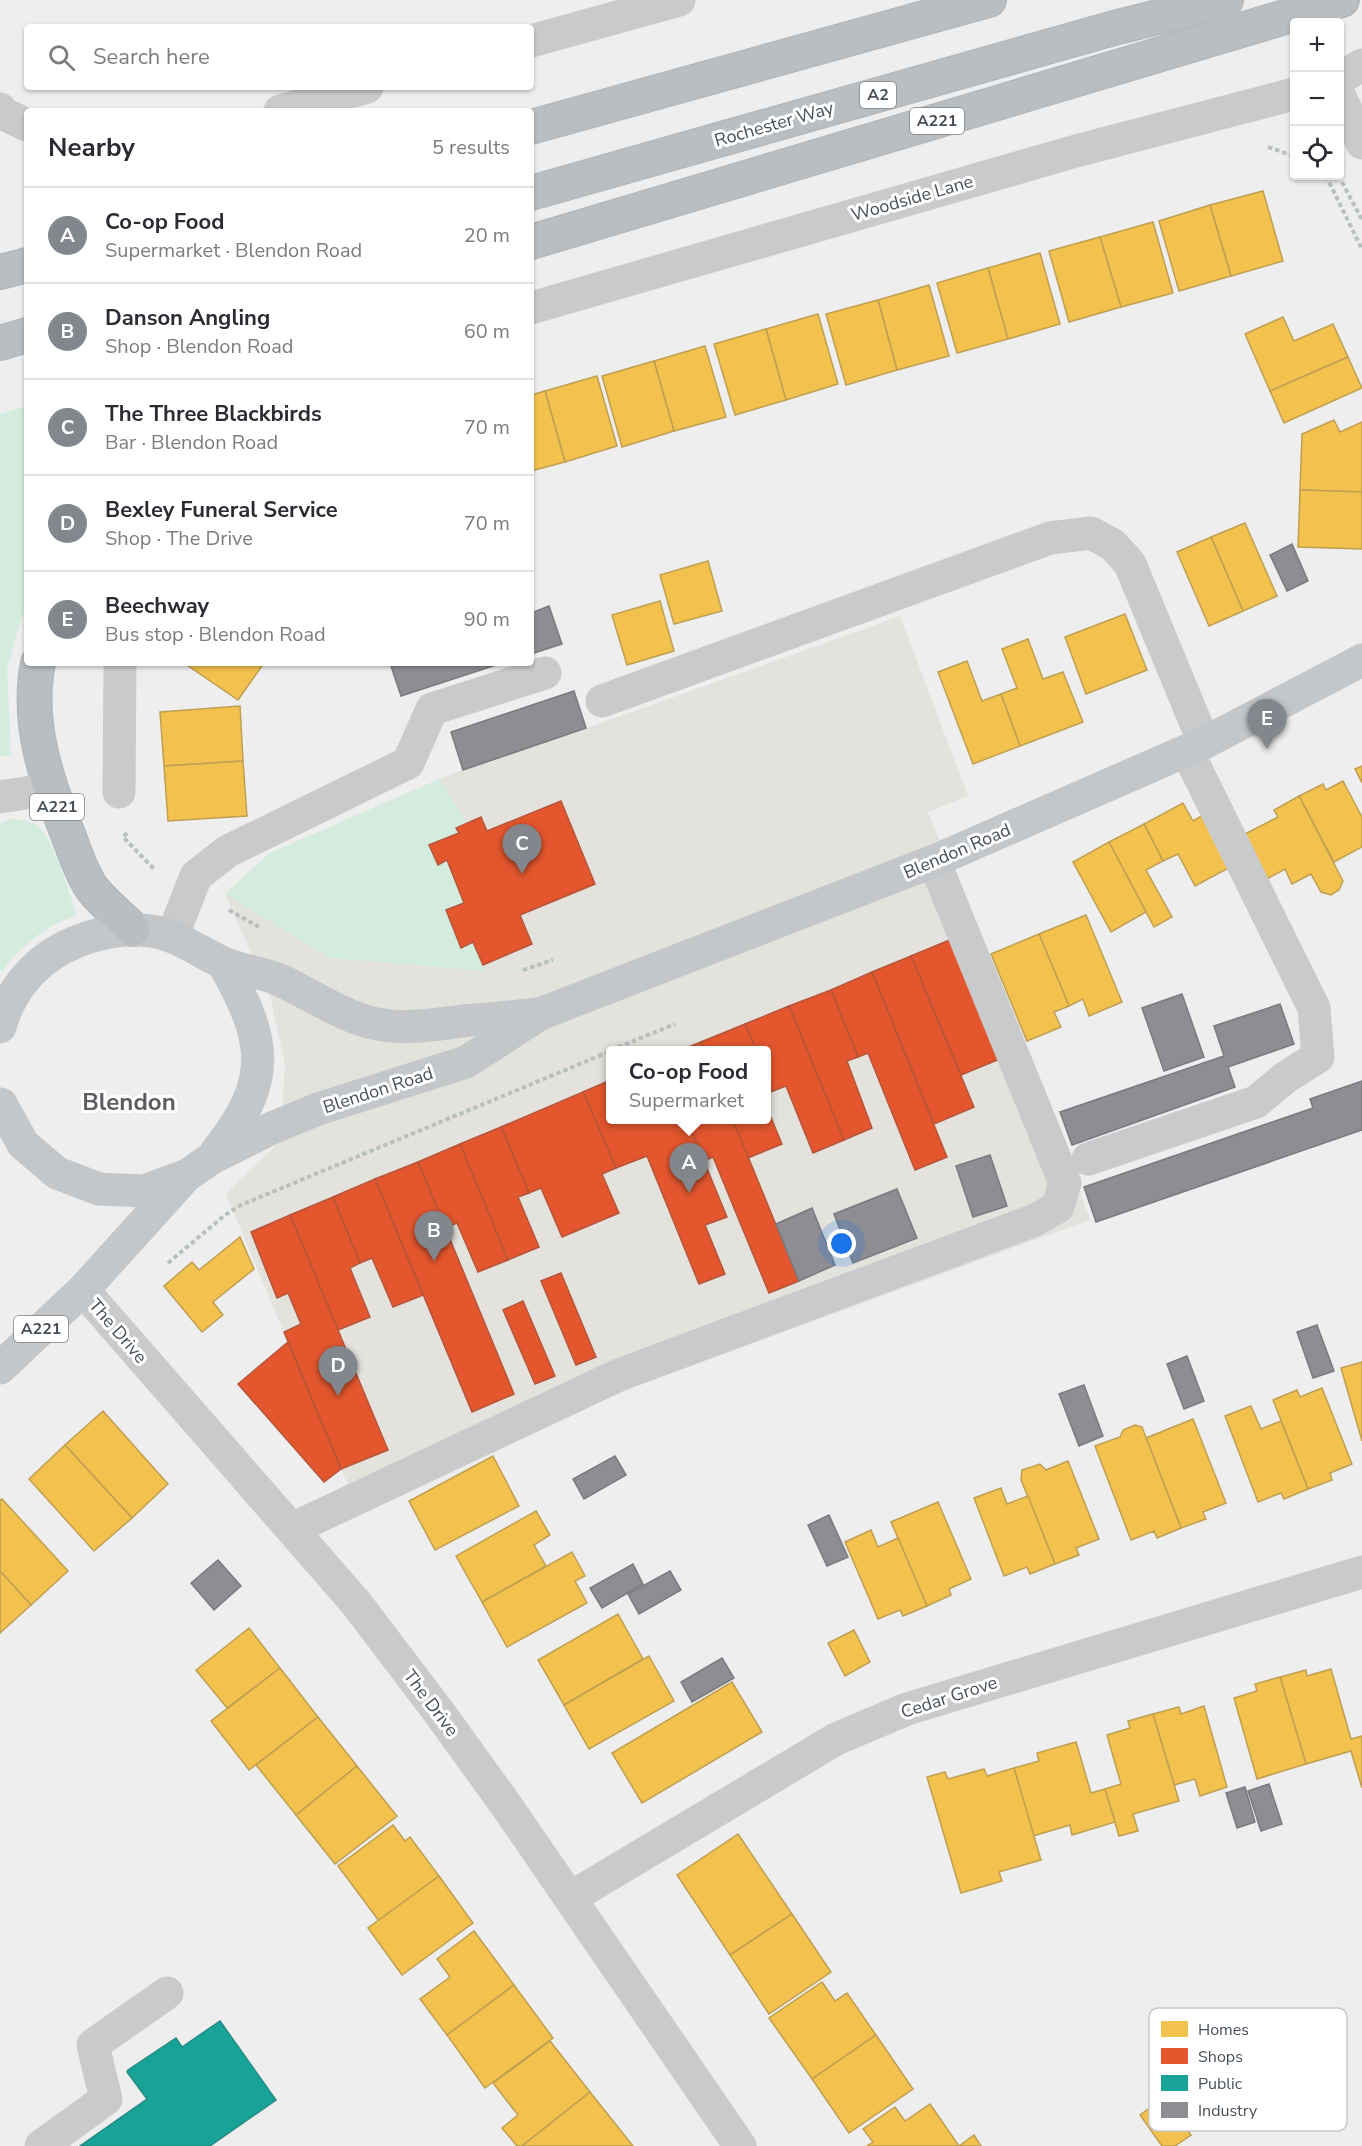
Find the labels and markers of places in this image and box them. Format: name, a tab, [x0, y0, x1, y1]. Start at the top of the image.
pin: E	[1248, 700, 1286, 749]
pin: C	[502, 824, 542, 874]
pin: A	[670, 1144, 708, 1193]
pin: B	[414, 1212, 454, 1261]
pin: D	[318, 1346, 358, 1396]

